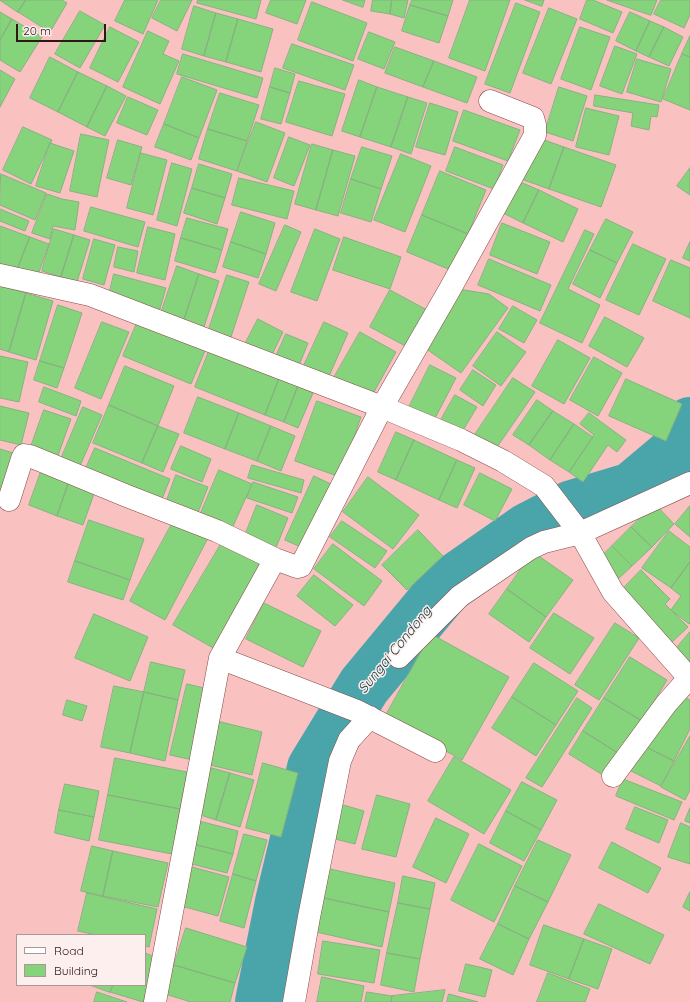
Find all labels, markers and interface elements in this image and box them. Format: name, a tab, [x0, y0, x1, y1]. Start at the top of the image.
scale bar	[18, 16, 108, 42]
text: 20 m	[23, 23, 51, 38]
water label: Sungai Condong	[355, 603, 435, 697]
legend	[16, 934, 146, 986]
text: Road	[54, 943, 84, 958]
text: Building	[54, 963, 98, 978]

